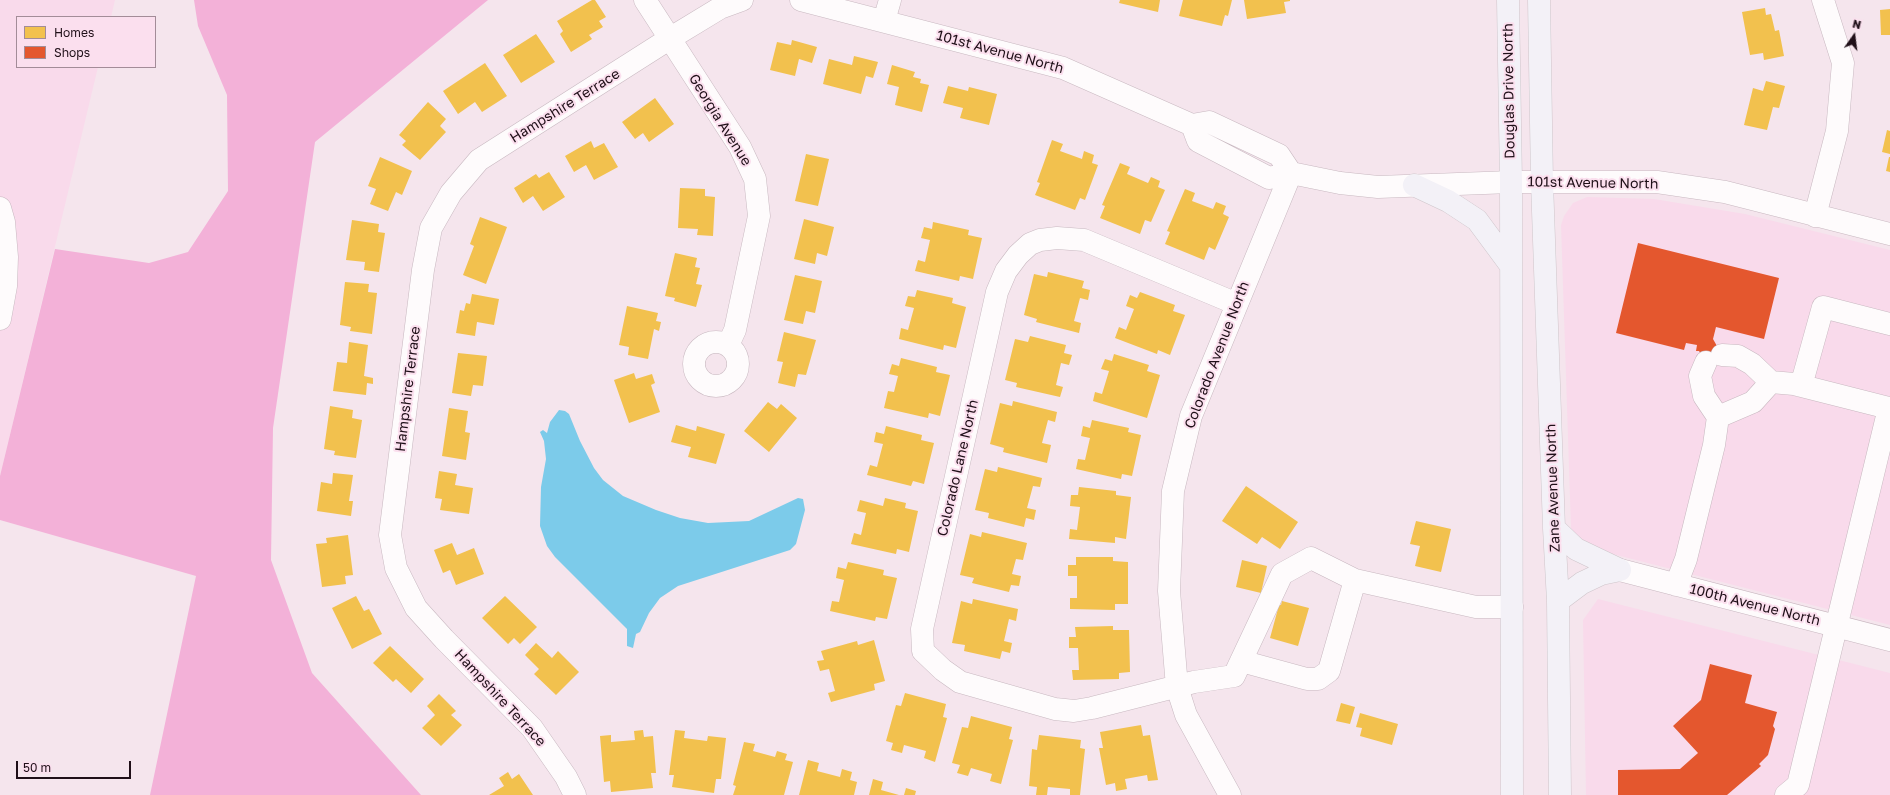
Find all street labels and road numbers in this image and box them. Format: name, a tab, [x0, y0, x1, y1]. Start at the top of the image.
street label: Douglas Drive North	[1499, 23, 1519, 159]
street label: 101st Avenue North	[935, 27, 1065, 77]
street label: Hampshire Terrace	[507, 65, 623, 147]
street label: Georgia Avenue	[685, 71, 755, 169]
street label: 101st Avenue North	[1528, 173, 1658, 193]
street label: Colorado Avenue North	[1181, 279, 1253, 431]
street label: Hampshire Terrace	[392, 325, 424, 453]
street label: Colorado Lane North	[934, 398, 982, 538]
street label: Zane Avenue North	[1542, 424, 1564, 552]
street label: 100th Avenue North	[1688, 581, 1822, 629]
street label: Hampshire Terrace	[451, 646, 549, 750]

